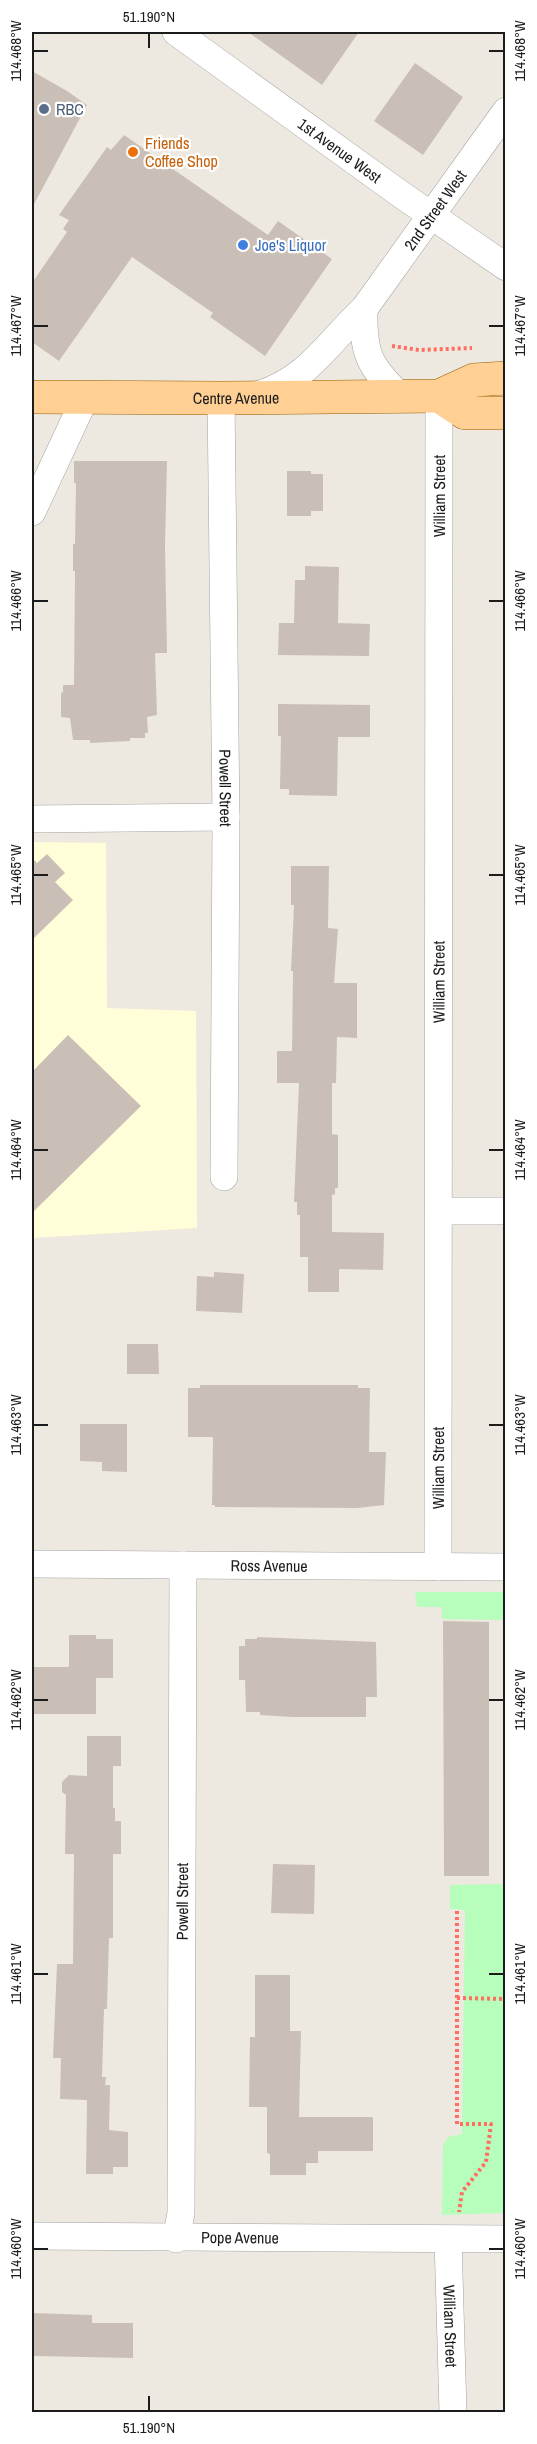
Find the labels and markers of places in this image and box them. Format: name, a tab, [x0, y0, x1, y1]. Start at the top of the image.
place label: RBC	[56, 98, 84, 120]
marker: RBC	[37, 102, 51, 116]
place label: Friends Coffee Shop	[145, 132, 218, 172]
marker: Friends Coffee Shop	[126, 145, 140, 159]
place label: Joe's Liquor	[255, 234, 327, 256]
marker: Joe's Liquor	[236, 238, 250, 252]

